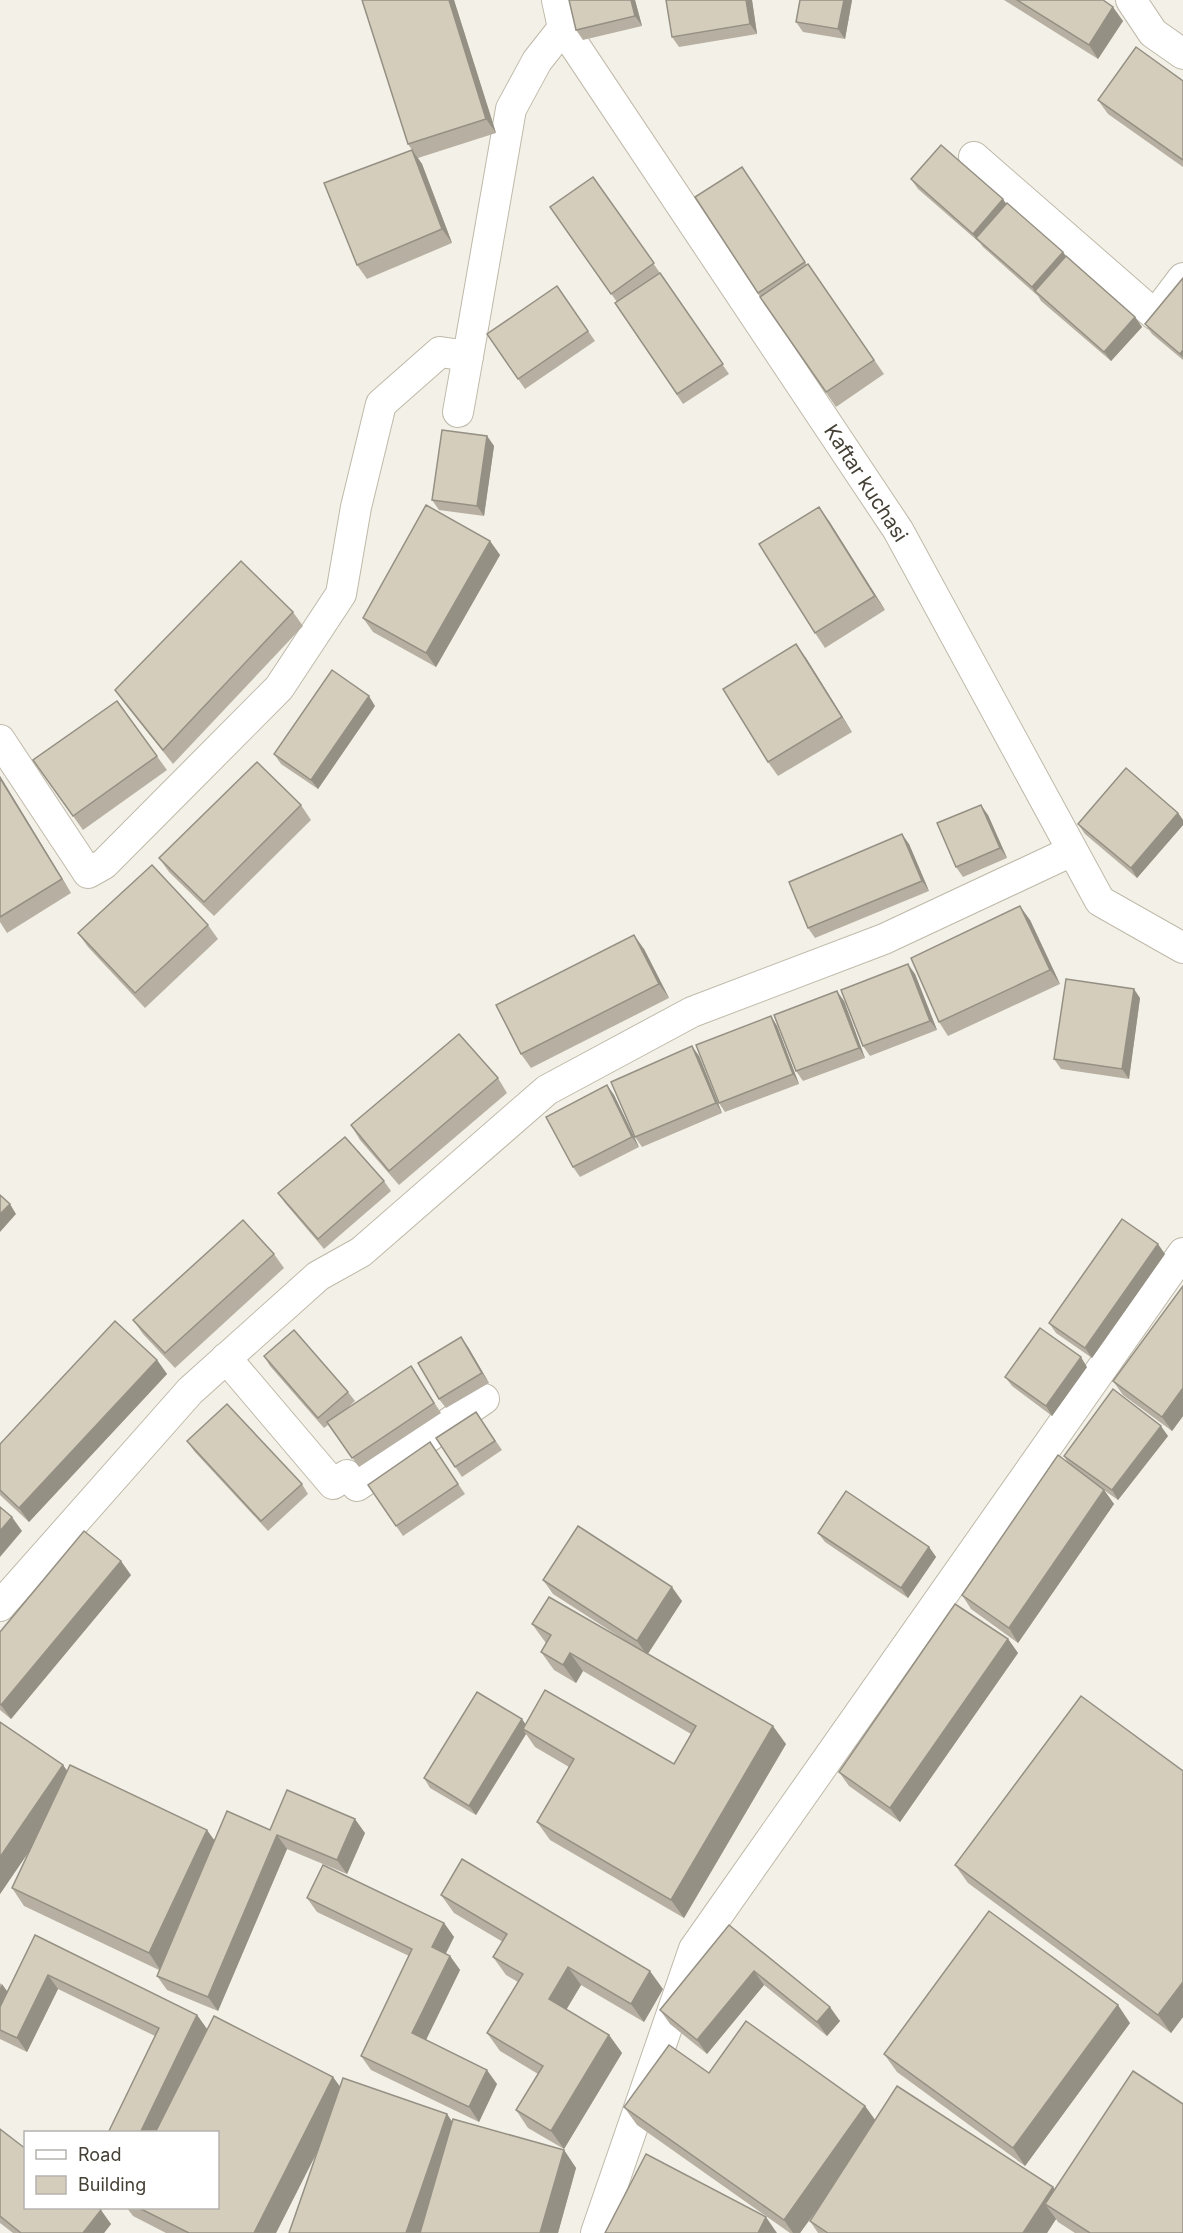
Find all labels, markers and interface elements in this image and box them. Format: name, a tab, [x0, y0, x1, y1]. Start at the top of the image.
street label: Kaftar kuchasi	[819, 420, 913, 546]
legend	[24, 2131, 219, 2209]
text: Road	[78, 2144, 121, 2165]
text: Building	[78, 2174, 146, 2195]

